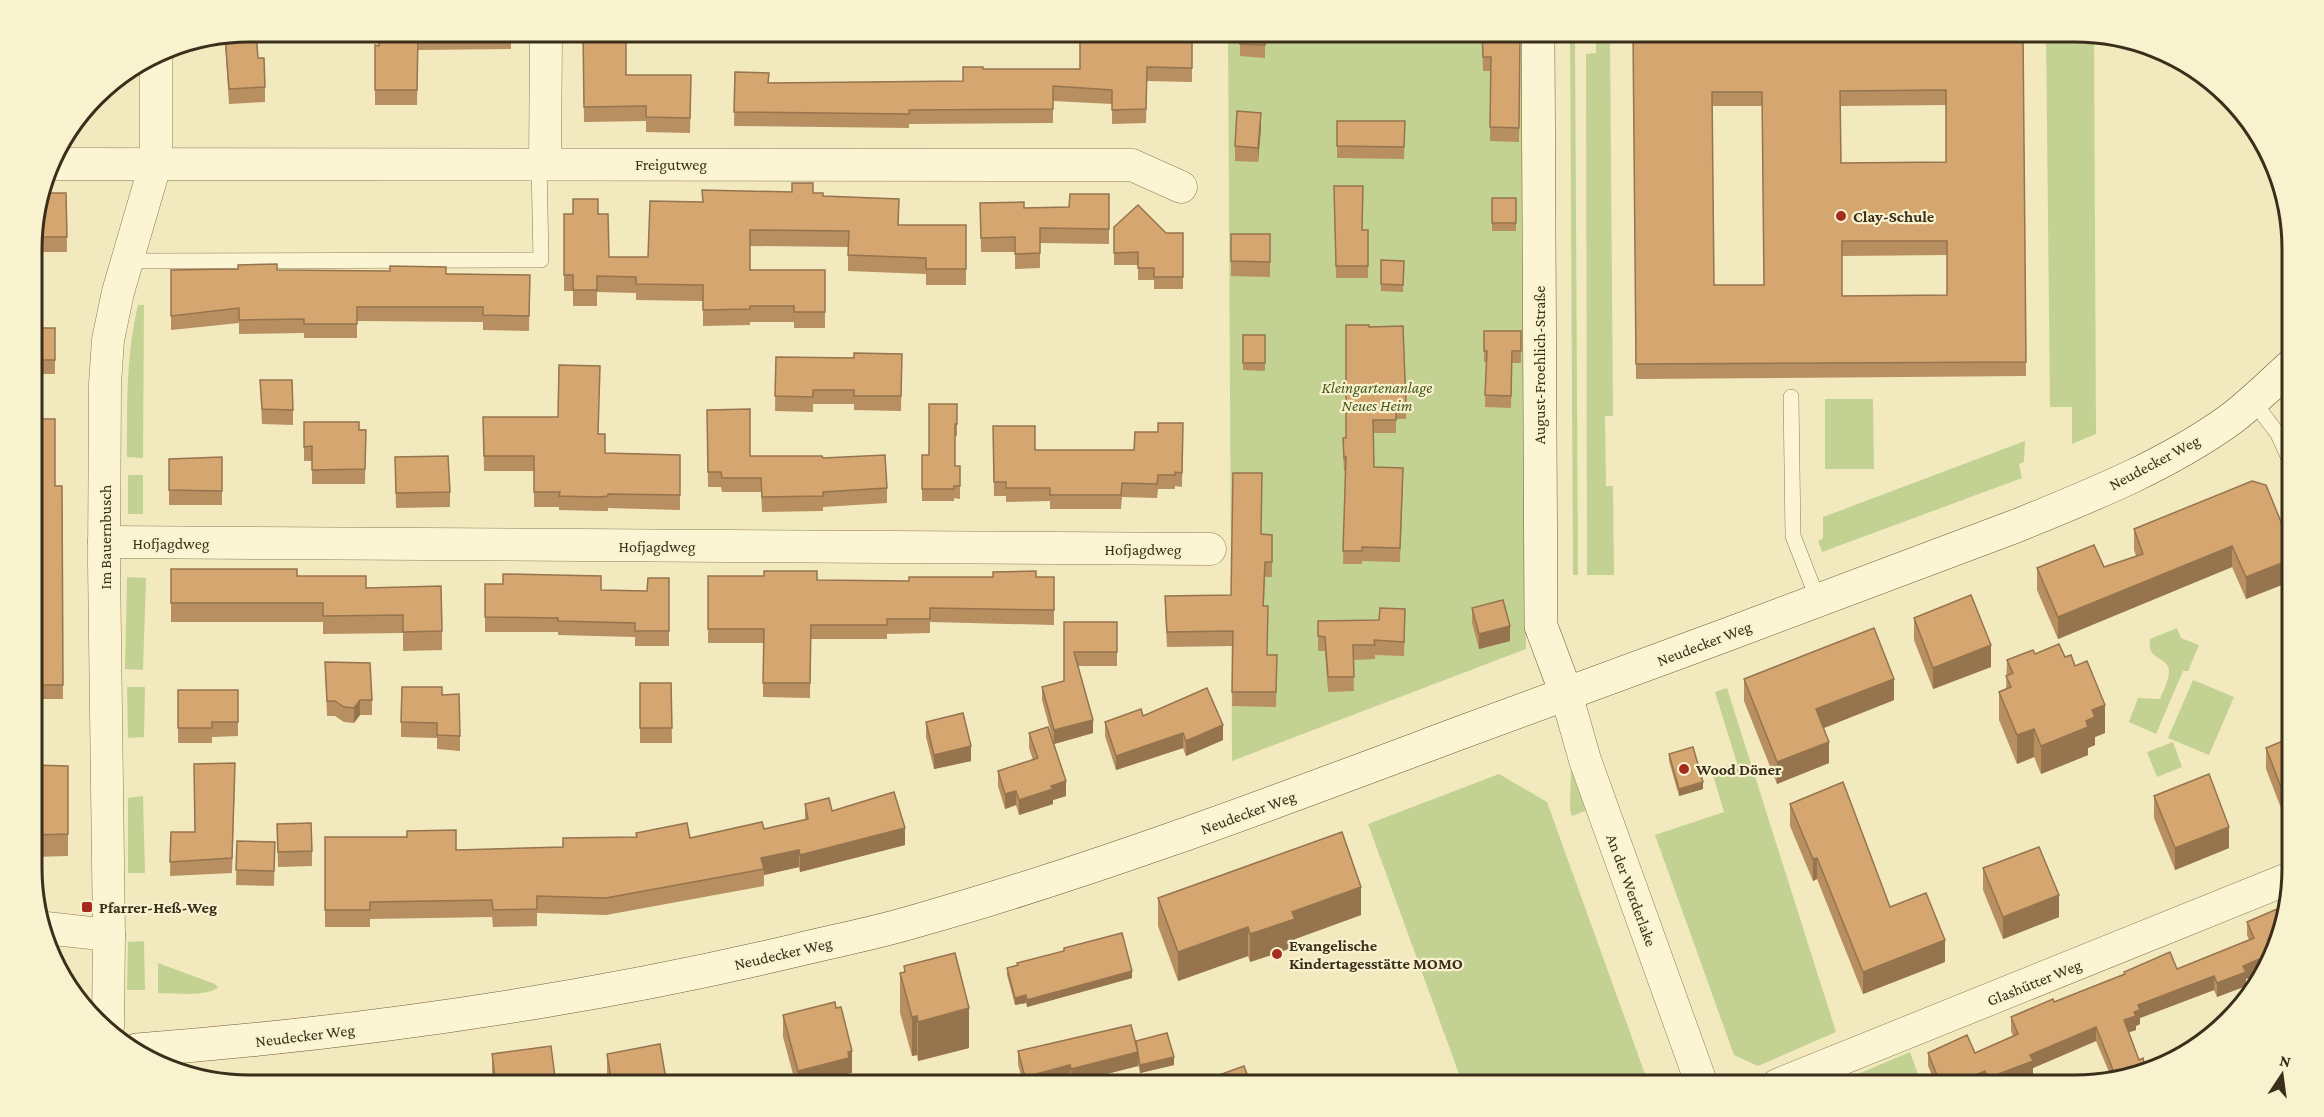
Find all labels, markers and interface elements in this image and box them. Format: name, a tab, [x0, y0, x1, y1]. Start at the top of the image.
street label: Freigutweg	[635, 156, 707, 174]
place label: Clay-Schule	[1853, 208, 1935, 225]
marker: Clay-Schule	[1834, 209, 1848, 223]
street label: August-Froehlich-Straße	[1531, 286, 1549, 444]
park label: Kleingartenanlage Neues Heim	[1322, 379, 1432, 414]
street label: Neudecker Weg	[2106, 431, 2203, 494]
street label: Im Bauernbusch	[97, 484, 114, 589]
street label: Hofjagdweg	[133, 535, 210, 553]
street label: Hofjagdweg	[619, 538, 696, 556]
street label: Hofjagdweg	[1105, 541, 1182, 559]
street label: Neudecker Weg	[1654, 618, 1755, 670]
place label: Wood Döner	[1695, 761, 1782, 778]
marker: Wood Döner	[1677, 762, 1691, 776]
street label: Neudecker Weg	[1198, 787, 1299, 838]
street label: An der Werderlake	[1603, 832, 1660, 949]
place label: Pfarrer-Heß-Weg	[99, 899, 217, 916]
marker: Pfarrer-Heß-Weg	[80, 900, 94, 914]
street label: Neudecker Weg	[732, 934, 834, 974]
place label: Evangelische Kindertagesstätte MOMO	[1289, 937, 1463, 972]
marker: Evangelische Kindertagesstätte MOMO	[1270, 947, 1284, 961]
street label: Glashütter Weg	[1985, 956, 2084, 1010]
street label: Neudecker Weg	[254, 1021, 356, 1051]
north arrow	[2252, 1045, 2312, 1105]
text: N	[2278, 1051, 2293, 1070]

